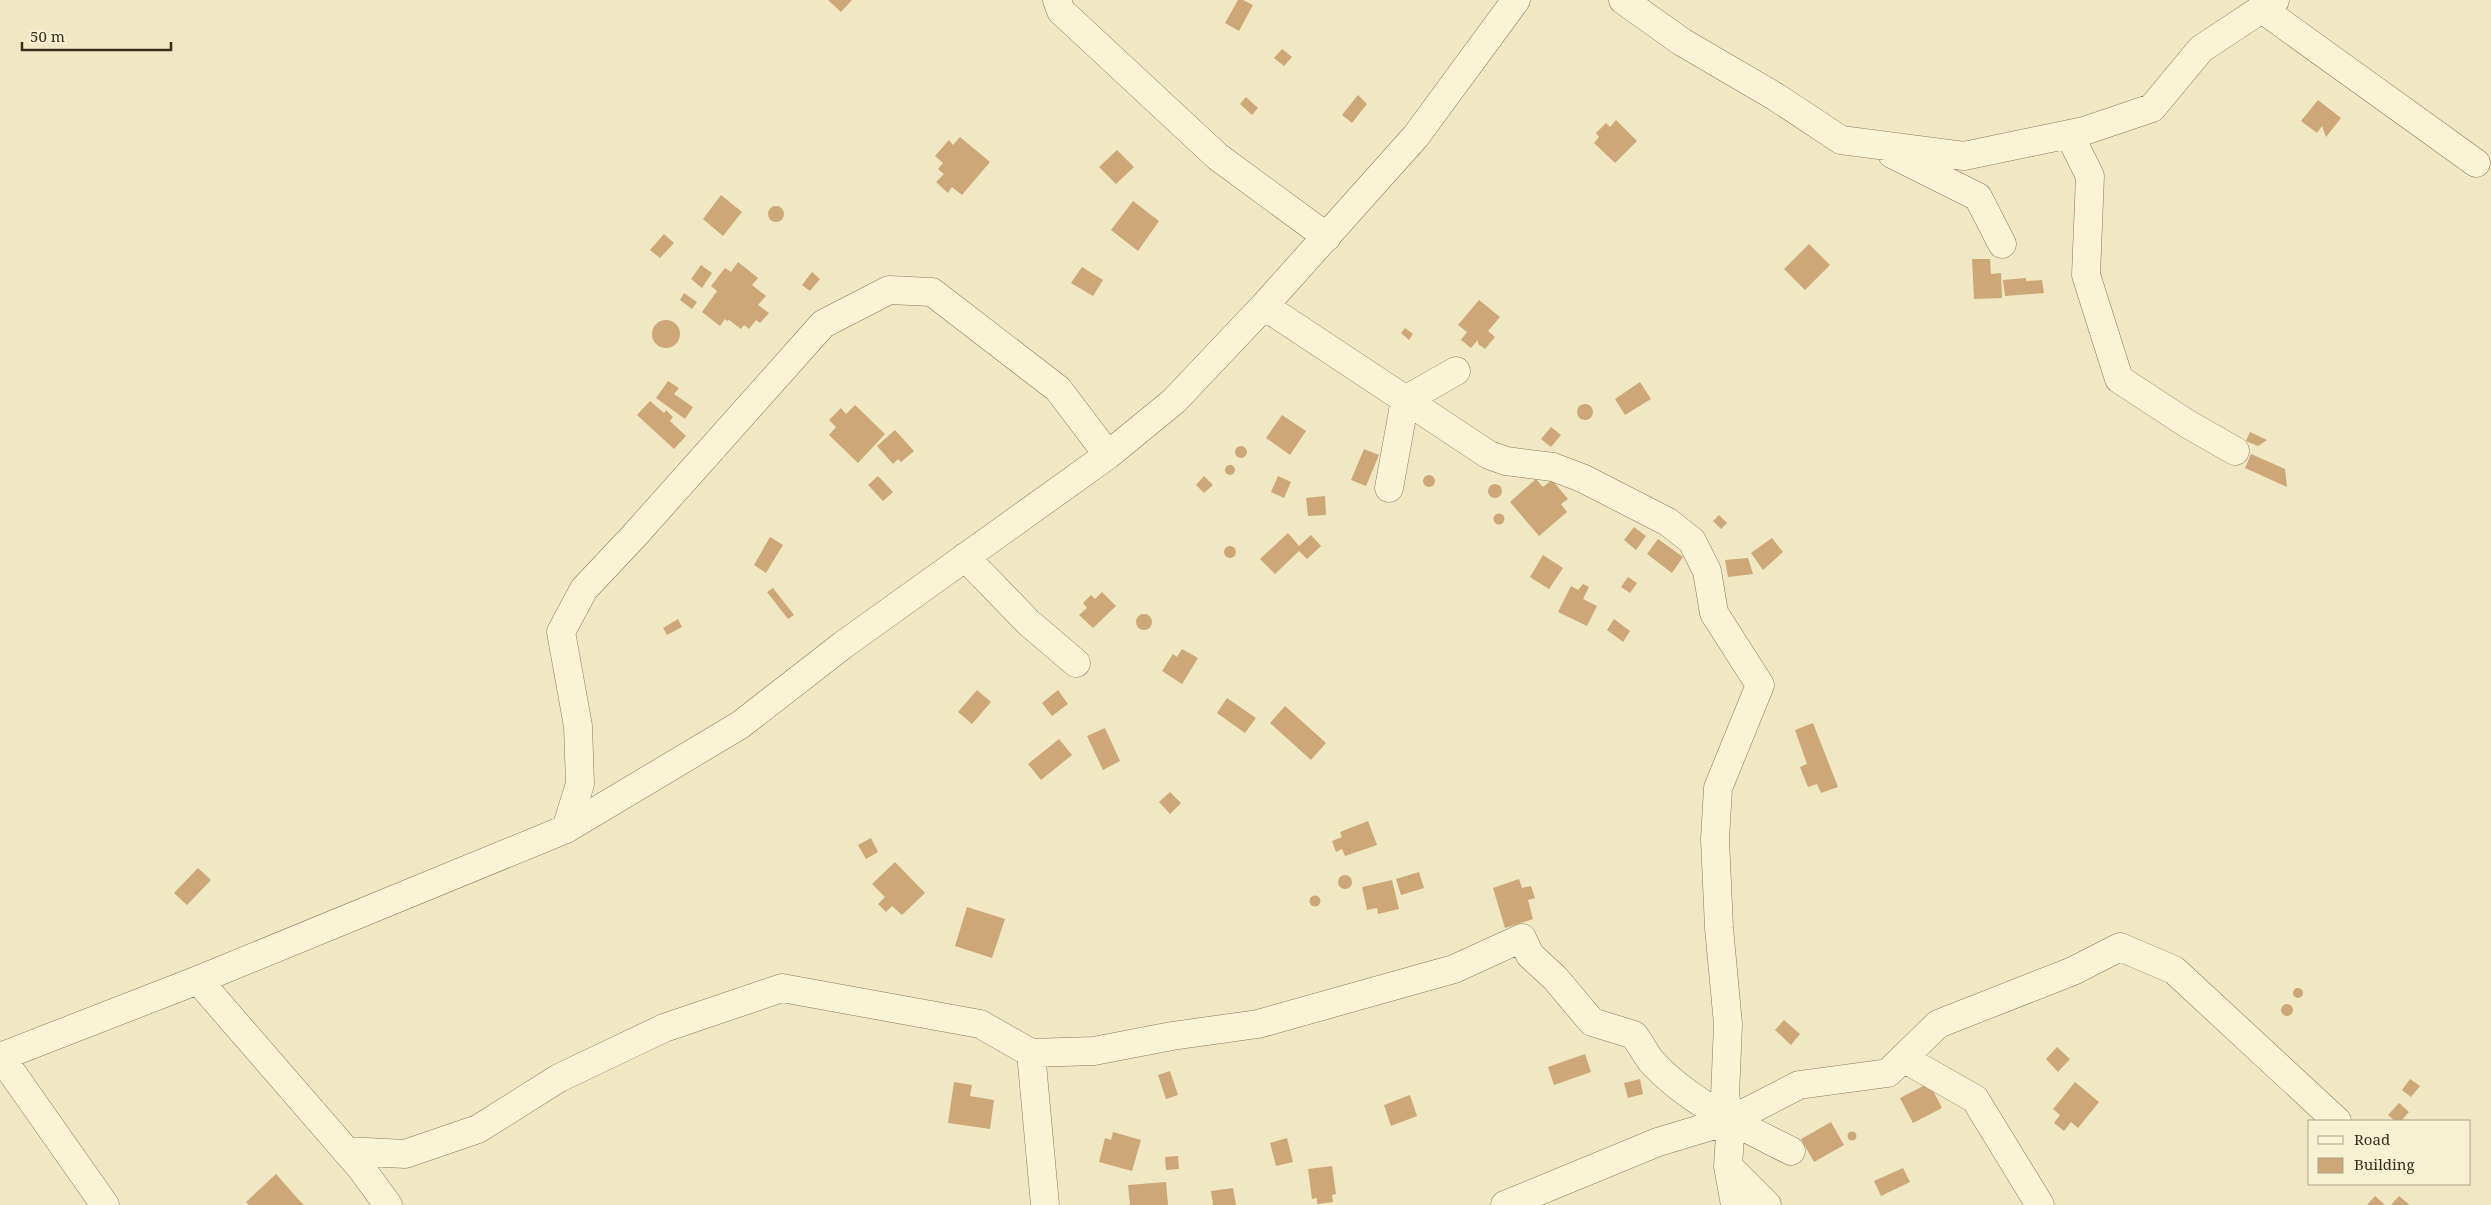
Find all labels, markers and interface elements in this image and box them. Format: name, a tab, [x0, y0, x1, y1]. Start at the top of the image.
scale bar	[22, 20, 171, 52]
text: 50 m	[30, 26, 65, 46]
legend	[2308, 1120, 2471, 1185]
text: Road	[2354, 1129, 2390, 1149]
text: Building	[2354, 1154, 2415, 1174]

